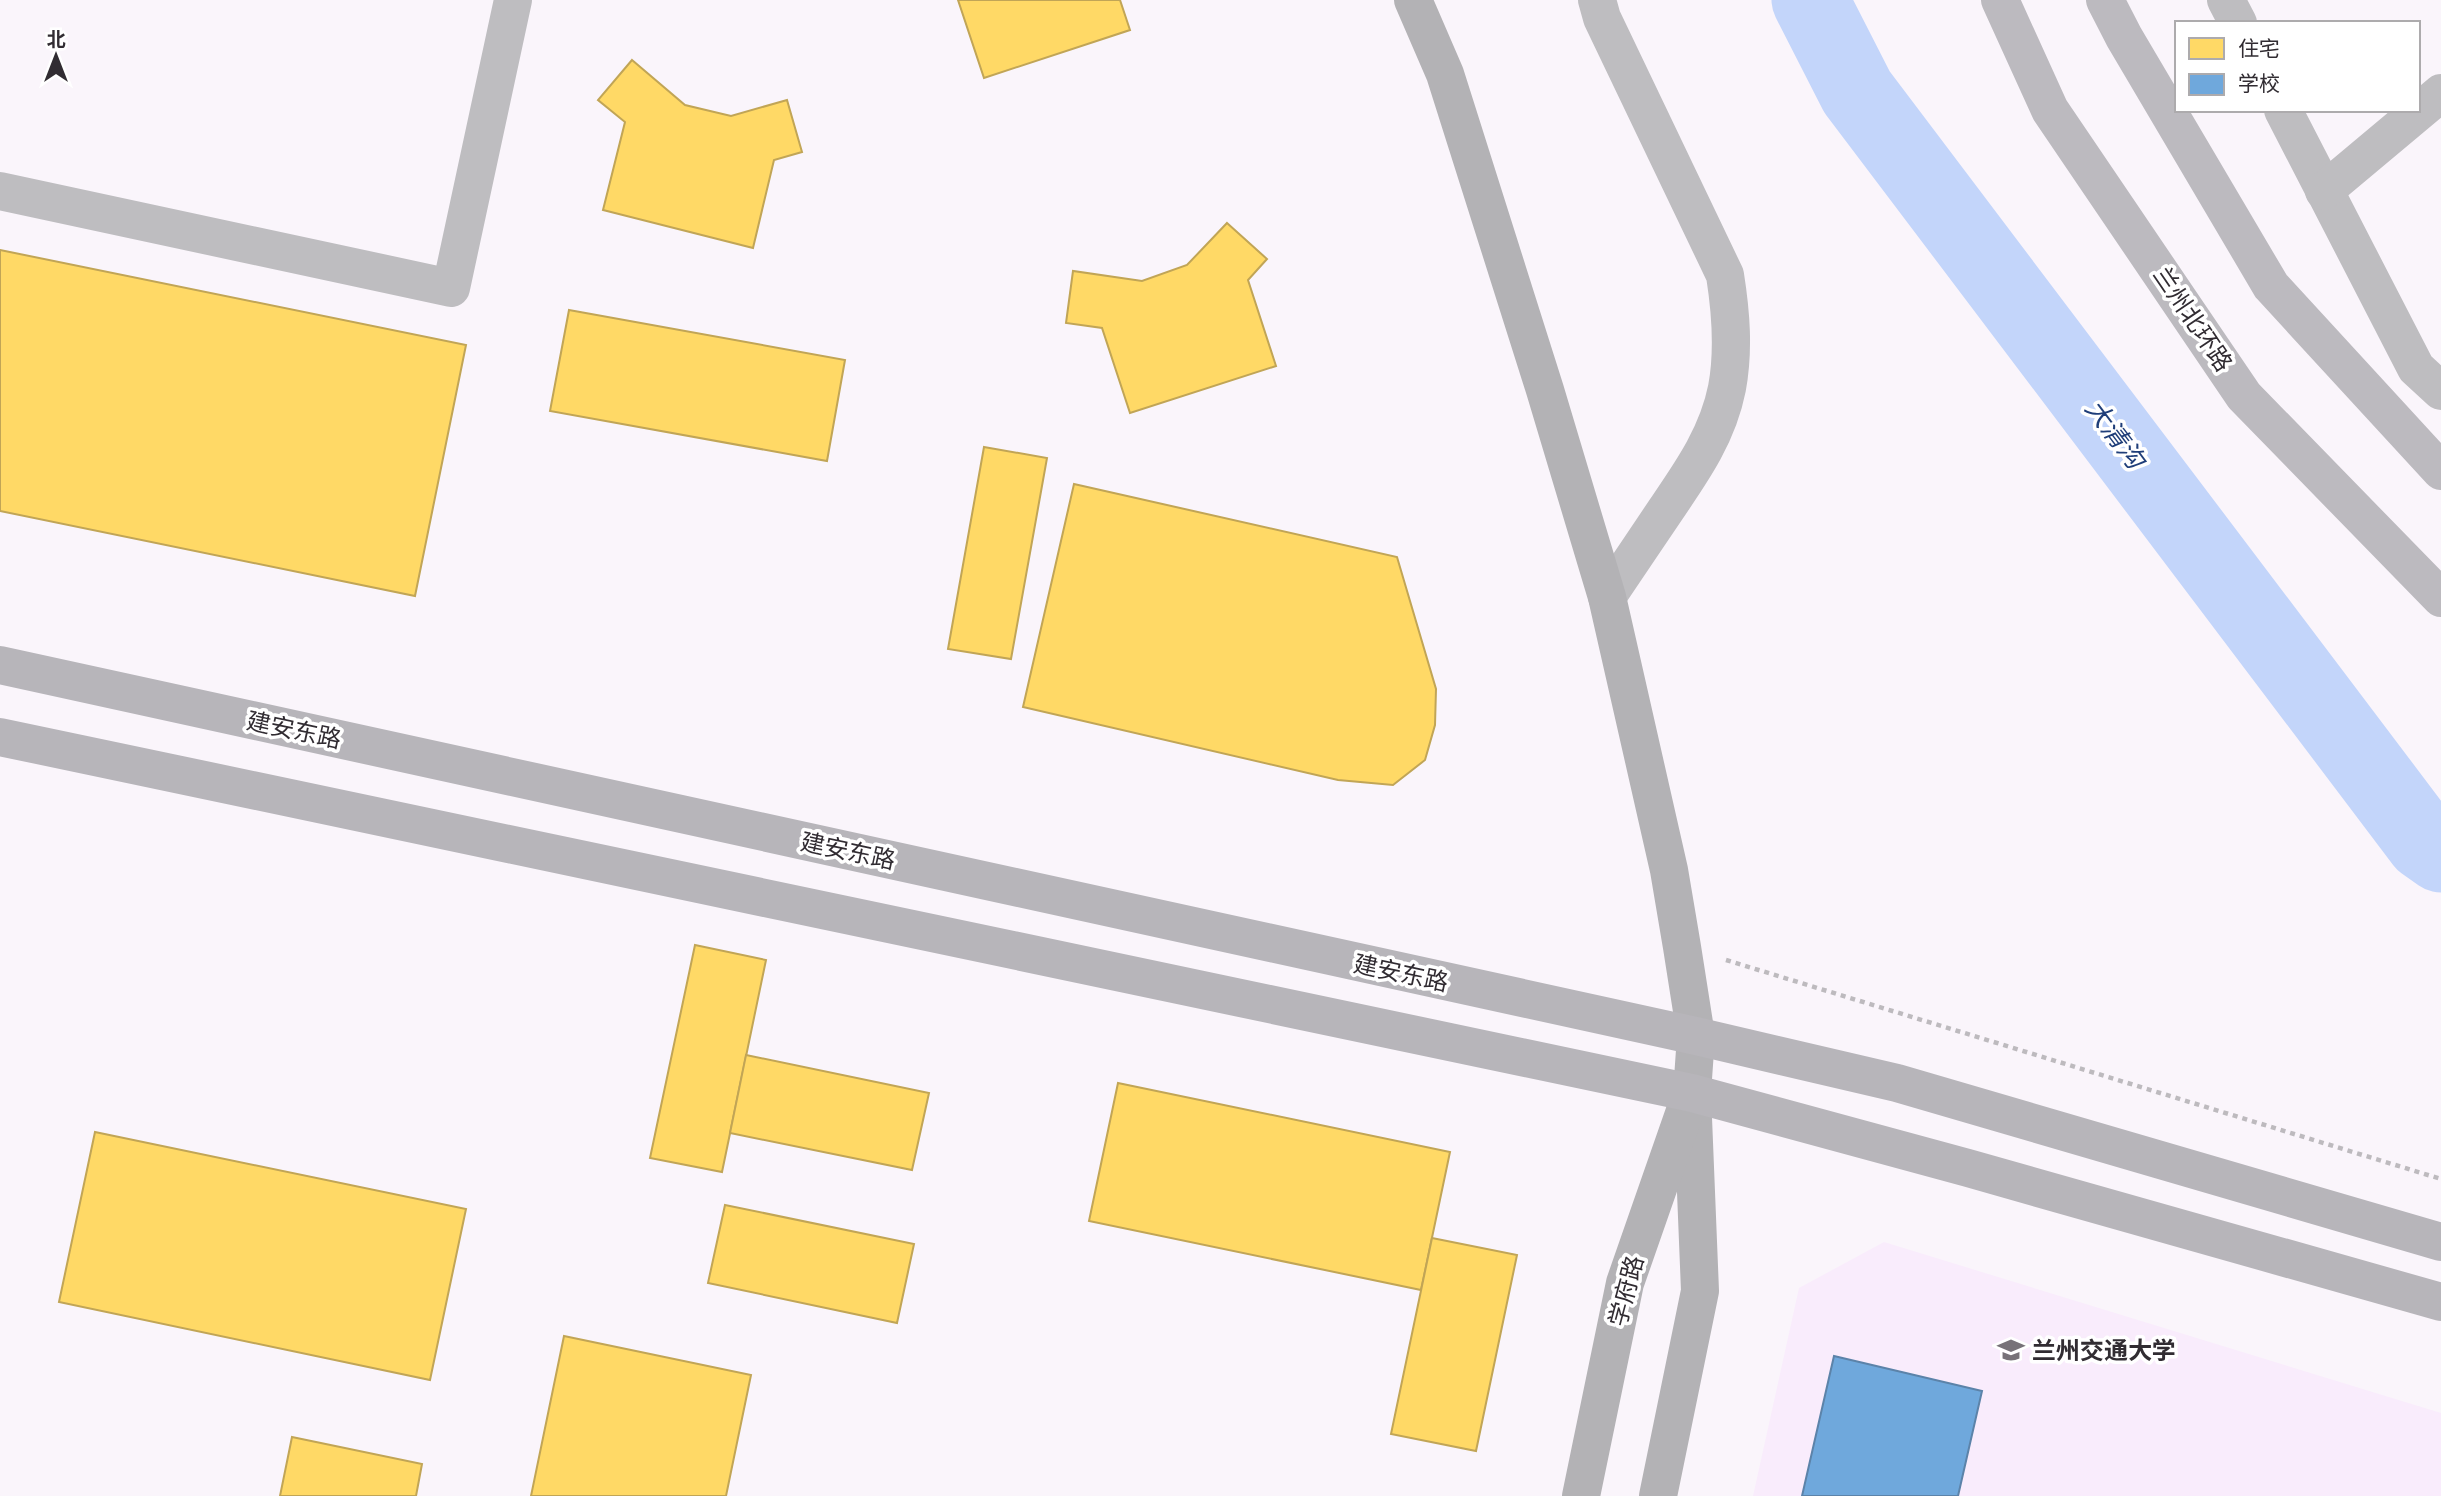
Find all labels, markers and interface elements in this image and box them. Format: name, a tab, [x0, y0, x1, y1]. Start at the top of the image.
north arrow	[21, 21, 91, 91]
legend	[2175, 21, 2420, 112]
text: 北	[46, 28, 66, 51]
text: 住宅	[2238, 36, 2280, 61]
text: 学校	[2238, 71, 2280, 96]
street label: 兰州北环路	[2147, 261, 2239, 377]
water label: 大清沟	[2079, 393, 2153, 477]
street label: 建安东路	[244, 706, 344, 754]
street label: 建安东路	[798, 827, 898, 875]
street label: 建安东路	[1351, 949, 1451, 997]
street label: 学府路	[1603, 1252, 1649, 1330]
school or university icon: 兰州交通大学	[1996, 1335, 2026, 1365]
place label: 兰州交通大学	[2032, 1336, 2176, 1365]

